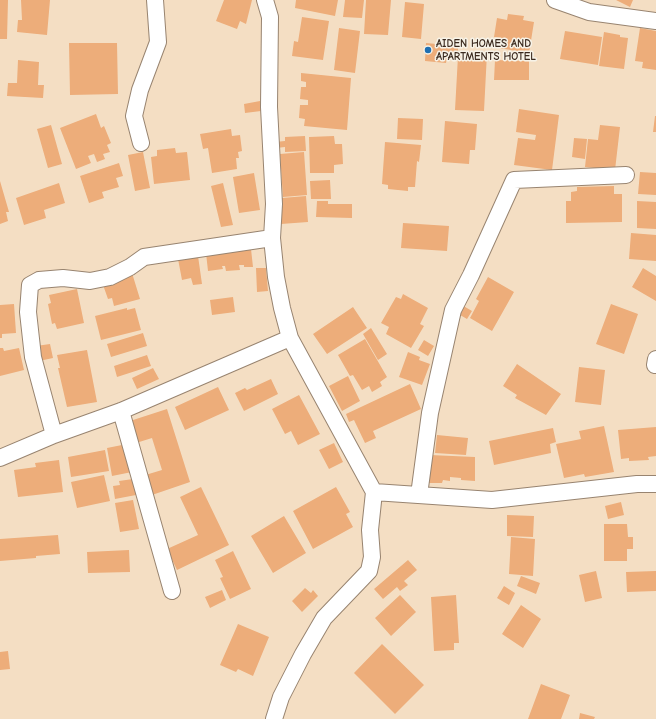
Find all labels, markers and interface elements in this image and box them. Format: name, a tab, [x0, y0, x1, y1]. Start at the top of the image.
place label: AIDEN HOMES AND APARTMENTS HOTEL	[436, 37, 536, 63]
marker: AIDEN HOMES AND APARTMENTS HOTEL	[423, 45, 433, 55]

